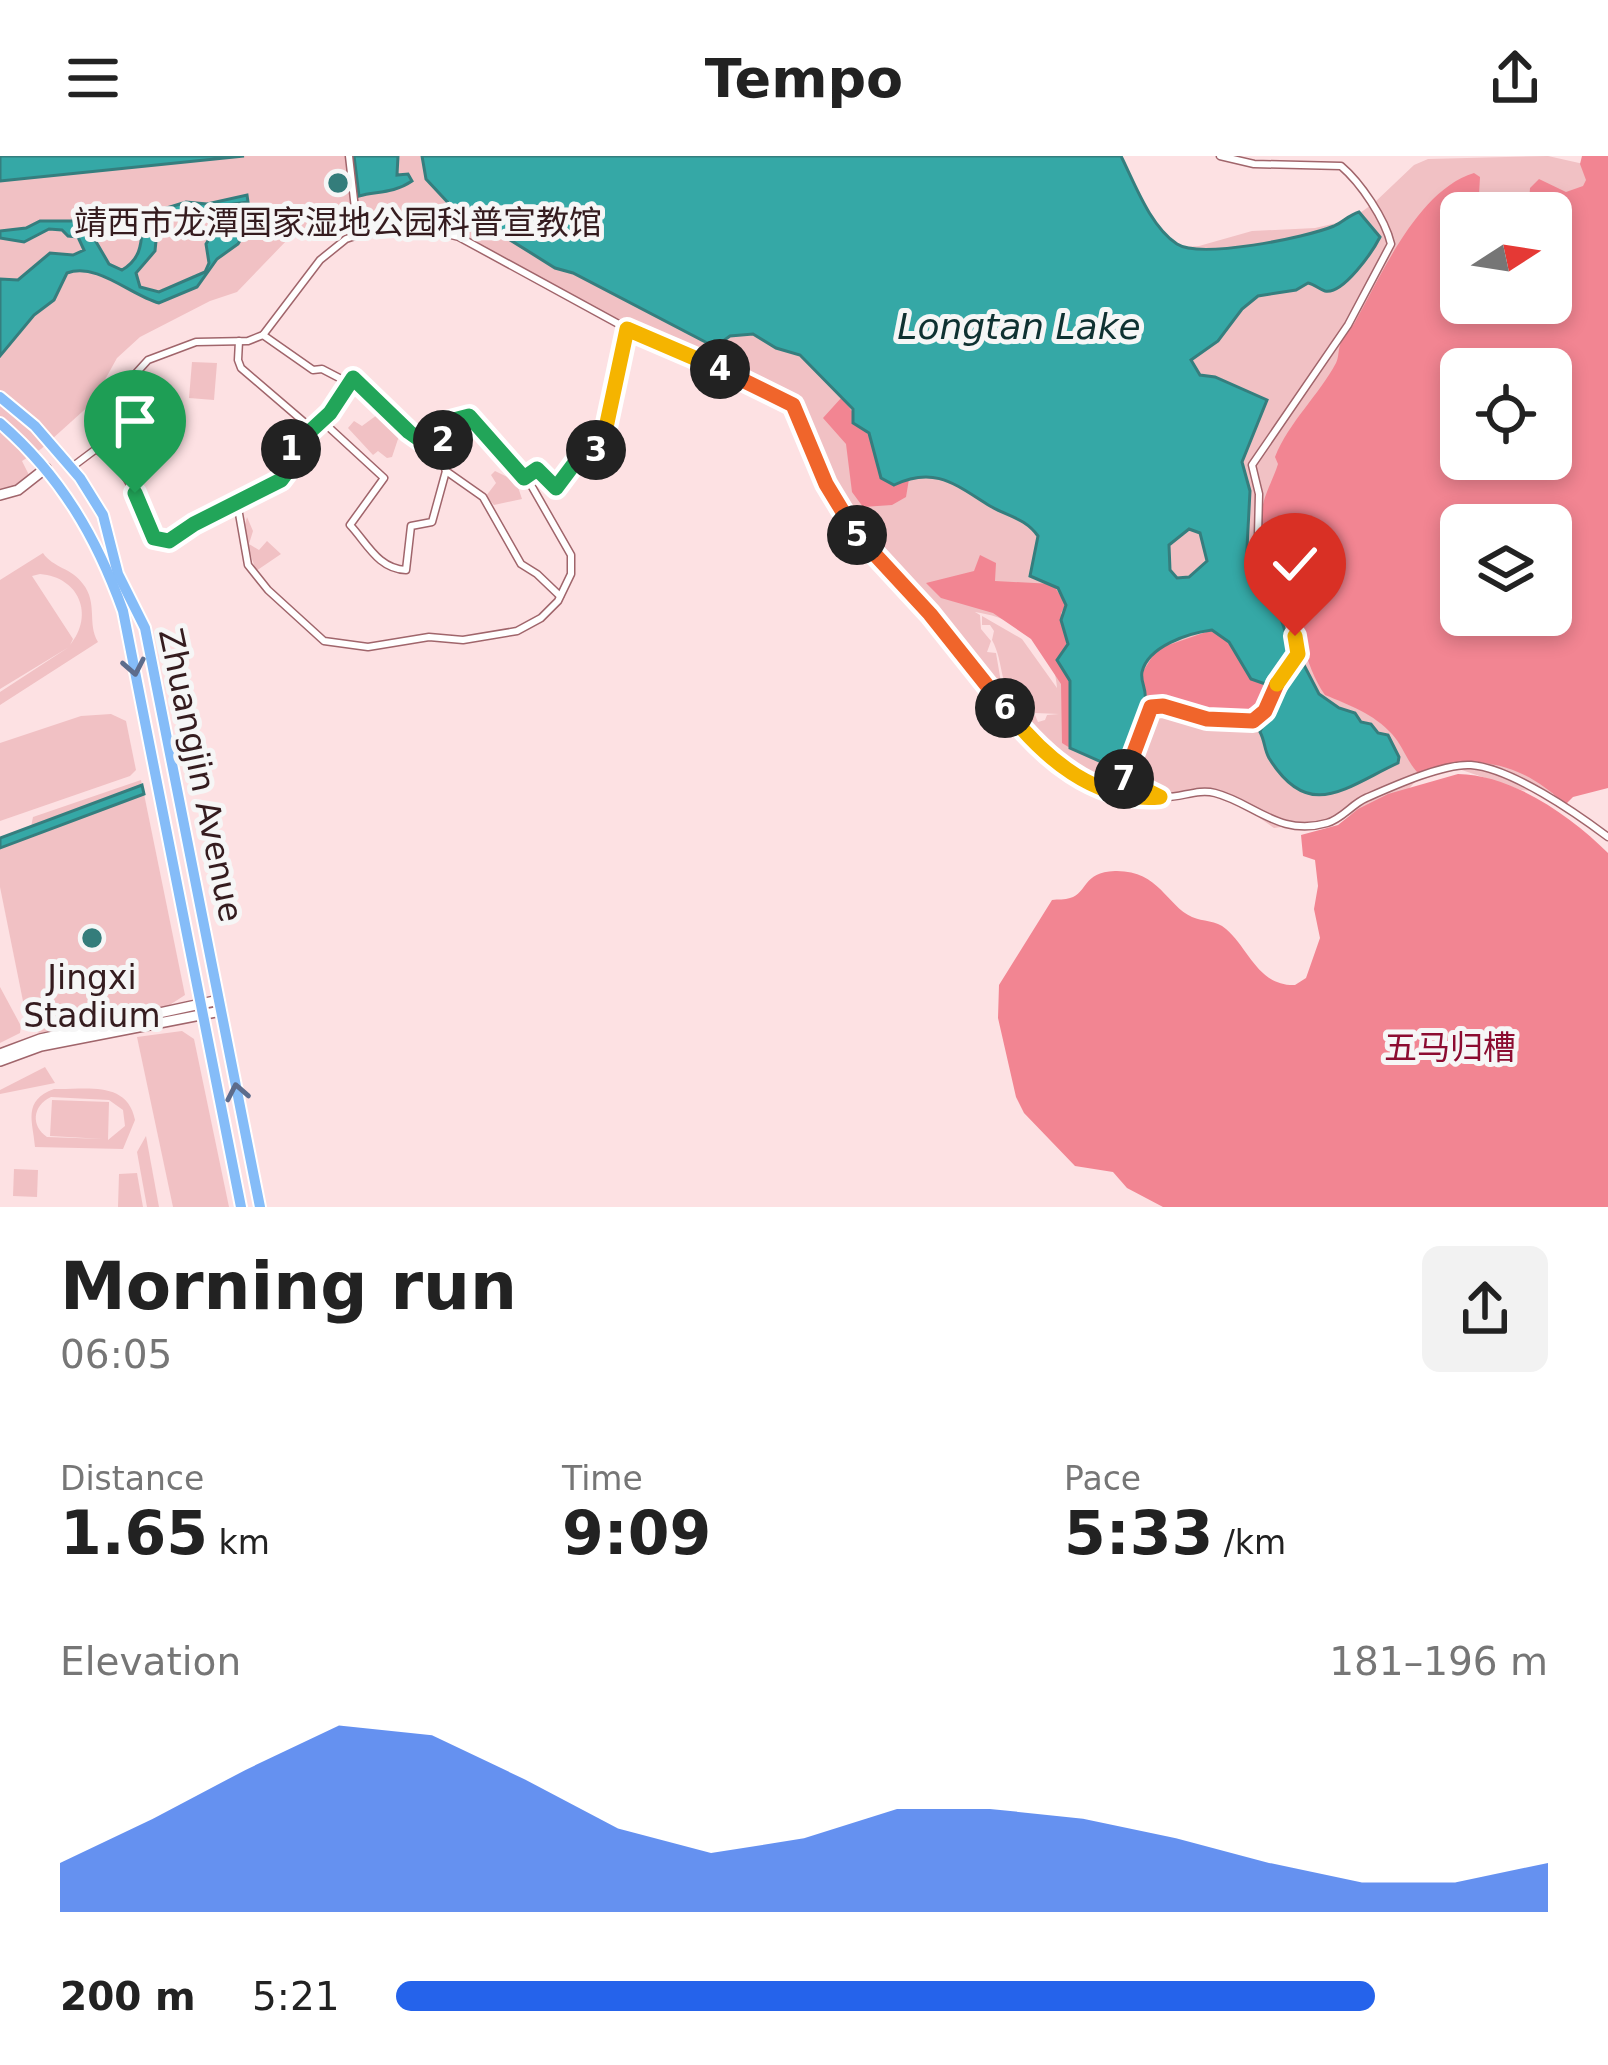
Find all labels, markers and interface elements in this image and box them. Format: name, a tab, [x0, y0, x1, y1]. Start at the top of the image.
icon: menu	[60, 45, 126, 111]
icon: share	[1482, 45, 1548, 111]
text: Tempo	[705, 47, 903, 110]
marker: 靖西市龙潭国家湿地公园科普宣教馆	[325, 170, 351, 196]
north arrow	[1440, 192, 1572, 324]
map controls	[1440, 192, 1572, 636]
place label: 靖西市龙潭国家湿地公园科普宣教馆	[74, 203, 602, 242]
water label: Longtan Lake	[897, 306, 1141, 347]
pin: 4	[690, 339, 750, 399]
button: locate	[1440, 348, 1572, 480]
text: 4	[709, 349, 731, 388]
pin	[84, 370, 186, 493]
icon: arrive	[102, 388, 168, 454]
pin: 2	[413, 410, 473, 470]
pin: 1	[261, 419, 321, 479]
text: 2	[432, 420, 454, 459]
pin: 3	[566, 420, 626, 480]
text: 1	[280, 429, 302, 468]
text: 3	[585, 430, 607, 469]
button: layers	[1440, 504, 1572, 636]
pin: 5	[827, 505, 887, 565]
pin	[1244, 513, 1346, 636]
text: 5	[846, 515, 868, 554]
icon: check	[1262, 531, 1328, 597]
street label: Zhuangjin Avenue	[151, 625, 251, 925]
one-way arrow	[120, 657, 146, 677]
pin: 6	[975, 678, 1035, 738]
text: 6	[994, 688, 1016, 727]
pin: 7	[1094, 749, 1154, 809]
text: 7	[1113, 759, 1135, 798]
marker: Jingxi Stadium	[79, 925, 105, 951]
place label: Jingxi Stadium	[23, 958, 161, 1035]
park label: 五马归槽	[1384, 1028, 1516, 1067]
one-way arrow	[225, 1083, 251, 1103]
button: share	[1422, 1246, 1548, 1372]
text: Morning run	[60, 1248, 517, 1325]
text: 06:05	[60, 1332, 172, 1377]
text: Distance	[60, 1459, 204, 1498]
text: Time	[562, 1459, 643, 1498]
text: Pace	[1064, 1459, 1141, 1498]
text: 1.65	[60, 1498, 208, 1568]
text: 9:09	[562, 1498, 711, 1568]
text: 5:33	[1064, 1498, 1213, 1568]
text: km	[208, 1523, 270, 1562]
text: /km	[1213, 1523, 1286, 1562]
text: Elevation	[60, 1639, 241, 1684]
text: 181–196 m	[1329, 1639, 1548, 1684]
text: 200 m	[60, 1974, 196, 2019]
text: 5:21	[252, 1974, 340, 2019]

